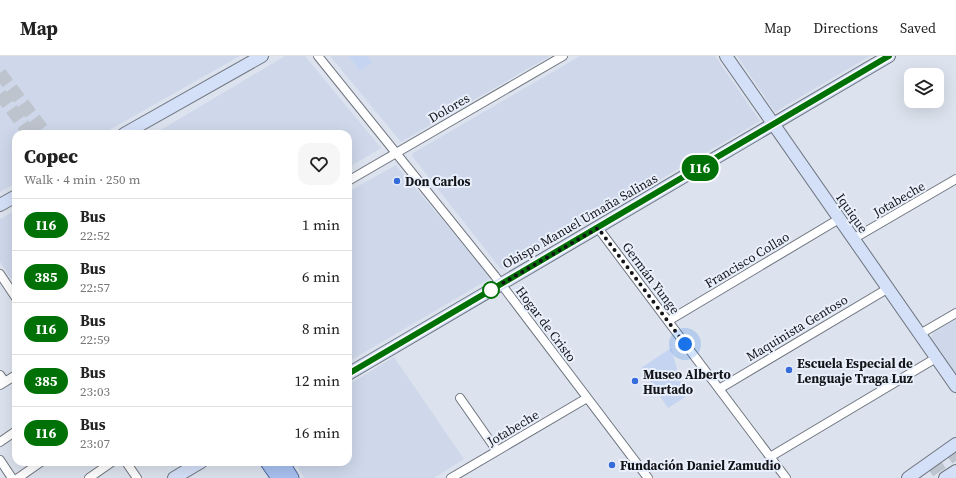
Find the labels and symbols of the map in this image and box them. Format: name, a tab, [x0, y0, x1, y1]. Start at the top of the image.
street label: Dolores	[425, 89, 473, 127]
line badge: I16	[677, 155, 723, 181]
street label: Obispo Manuel Umaña Salinas	[499, 169, 661, 272]
place label: Don Carlos	[405, 173, 471, 190]
marker: Don Carlos	[392, 176, 402, 186]
street label: Jotabeche	[869, 177, 928, 221]
street label: Iquique	[832, 190, 872, 236]
street label: Francisco Collao	[701, 228, 793, 292]
street label: Germán Yunge	[618, 239, 684, 318]
unlabelled marker	[482, 281, 500, 299]
street label: Hogar de Cristo	[512, 283, 580, 365]
street label: Maquinista Gentoso	[743, 291, 851, 365]
your location	[675, 334, 695, 354]
place label: Escuela Especial de Lenguaje Traga Luz	[797, 355, 913, 387]
marker: Escuela Especial de Lenguaje Traga Luz	[784, 365, 794, 375]
place label: Museo Alberto Hurtado	[643, 366, 731, 398]
marker: Museo Alberto Hurtado	[630, 376, 640, 386]
street label: Jotabeche	[483, 406, 542, 451]
place label: Fundación Daniel Zamudio	[620, 457, 781, 474]
marker: Fundación Daniel Zamudio	[607, 460, 617, 470]

